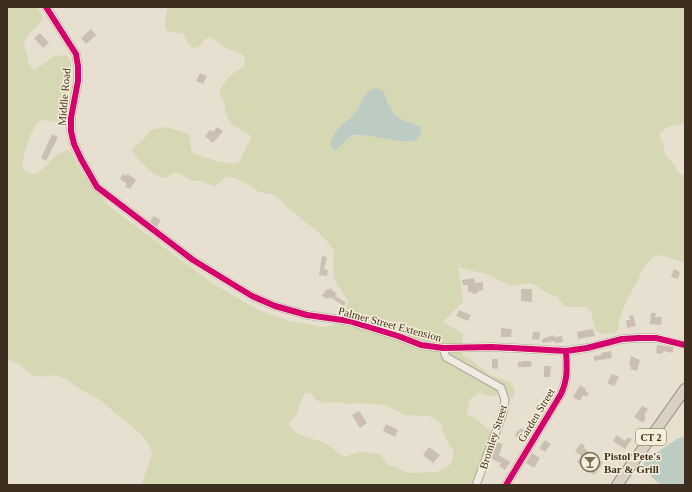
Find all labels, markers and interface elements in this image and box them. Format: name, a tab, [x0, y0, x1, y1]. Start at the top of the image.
street label: Middle Road	[56, 67, 73, 126]
street label: Palmer Street Extension	[337, 304, 443, 344]
street label: Garden Street	[515, 386, 557, 444]
street label: Bromley Street	[477, 403, 509, 471]
road number: CT 2	[636, 429, 666, 445]
place label: Pistol Pete's Bar & Grill	[604, 450, 661, 475]
bar icon: Pistol Pete's Bar & Grill	[579, 451, 601, 473]

